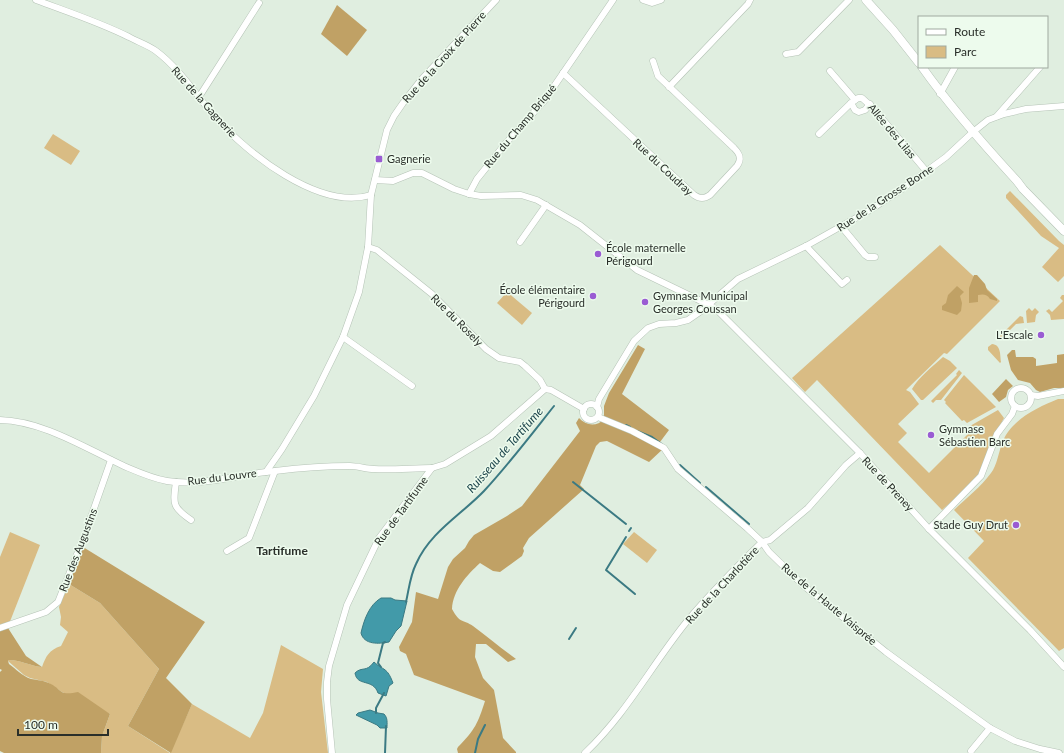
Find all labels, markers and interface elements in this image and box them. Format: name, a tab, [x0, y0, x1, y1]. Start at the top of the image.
street label: Rue de la Croix de Pierre	[399, 8, 488, 105]
legend	[918, 16, 1048, 68]
text: Route	[954, 24, 985, 39]
text: Parc	[954, 44, 977, 59]
street label: Rue de la Gagnerie	[169, 64, 240, 140]
street label: Rue du Champ Briqué	[481, 81, 559, 170]
street label: Allée des Lilas	[866, 101, 919, 161]
street label: Rue du Coudray	[631, 136, 696, 198]
place label: Gagnerie	[387, 152, 431, 165]
marker: Gagnerie	[374, 154, 384, 164]
street label: Rue de la Grosse Borne	[834, 161, 936, 234]
place label: École maternelle Périgourd	[606, 241, 686, 267]
marker: École maternelle Périgourd	[593, 249, 603, 259]
place label: École élémentaire Périgourd	[500, 283, 585, 309]
place label: Gymnase Municipal Georges Coussan	[653, 289, 748, 315]
street label: Rue du Rosely	[429, 291, 486, 349]
marker: École élémentaire Périgourd	[588, 291, 598, 301]
marker: Gymnase Municipal Georges Coussan	[640, 297, 650, 307]
place label: L'Escale	[996, 328, 1033, 341]
marker: L'Escale	[1036, 330, 1046, 340]
water label: Ruisseau de Tartifume	[463, 404, 546, 496]
place label: Gymnase Sébastien Barc	[939, 422, 1010, 448]
marker: Gymnase Sébastien Barc	[926, 430, 936, 440]
street label: Rue de Preney	[860, 454, 917, 514]
street label: Rue du Louvre	[187, 466, 257, 487]
street label: Rue de Tartifume	[371, 473, 430, 548]
street label: Rue des Augustins	[56, 506, 100, 593]
place label: Stade Guy Drut	[933, 518, 1008, 531]
marker: Stade Guy Drut	[1011, 520, 1021, 530]
district label: Tartifume	[256, 543, 308, 558]
street label: Rue de la Charlotière	[682, 543, 761, 626]
street label: Rue de la Haute Vaisprée	[779, 560, 880, 647]
scale bar	[18, 711, 108, 737]
text: 100 m	[24, 717, 58, 732]

